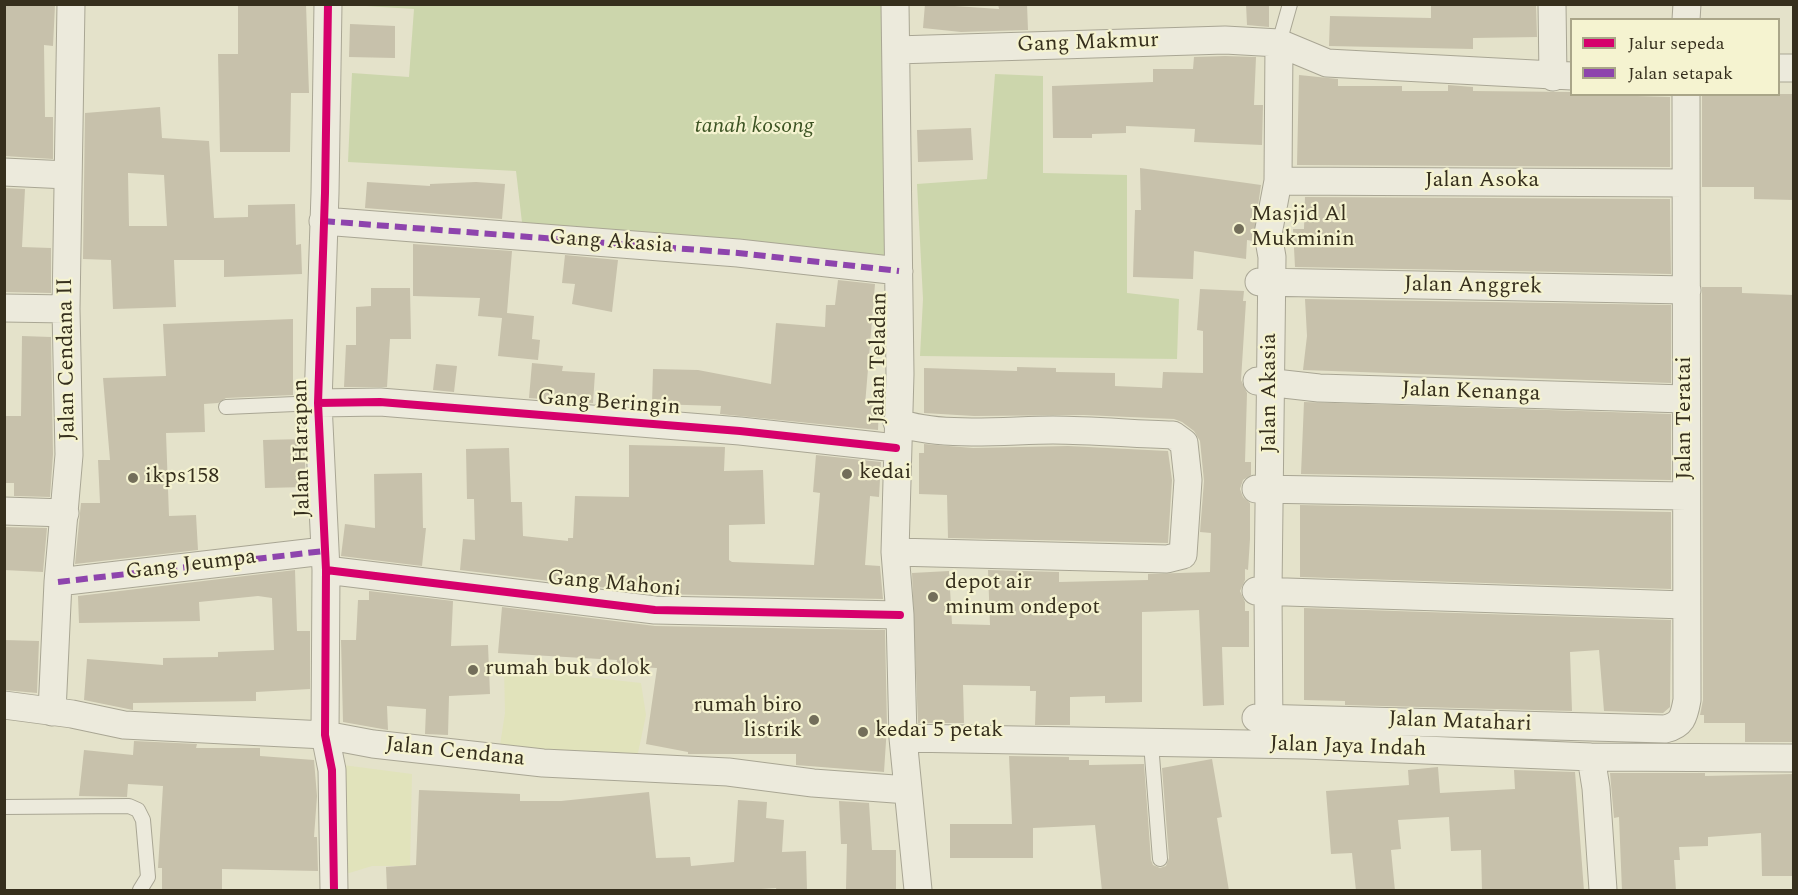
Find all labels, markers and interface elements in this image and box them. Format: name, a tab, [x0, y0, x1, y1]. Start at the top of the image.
legend	[1570, 18, 1780, 96]
street label: Gang Makmur	[1017, 28, 1159, 60]
text: Jalur sepeda	[1628, 30, 1725, 57]
text: Jalan setapak	[1628, 60, 1733, 87]
park label: tanah kosong	[695, 115, 813, 141]
street label: Jalan Asoka	[1425, 169, 1539, 195]
place label: Masjid Al Mukminin	[1251, 203, 1355, 254]
marker: Masjid Al Mukminin	[1232, 222, 1246, 236]
street label: Gang Akasia	[548, 226, 674, 260]
street label: Jalan Anggrek	[1404, 273, 1542, 301]
street label: Jalan Cendana II	[53, 277, 83, 441]
street label: Jalan Teladan	[866, 292, 894, 424]
street label: Jalan Akasia	[1258, 333, 1284, 453]
street label: Jalan Teratai	[1673, 356, 1699, 480]
street label: Jalan Kenanga	[1401, 377, 1541, 409]
street label: Jalan Harapan	[289, 379, 317, 517]
street label: Gang Beringin	[537, 386, 681, 422]
place label: kedai	[859, 461, 911, 487]
place label: ikps158	[145, 465, 219, 491]
marker: kedai	[840, 467, 854, 481]
marker: ikps158	[126, 471, 140, 485]
street label: Gang Jeumpa	[124, 545, 258, 587]
street label: Gang Mahoni	[546, 566, 682, 604]
place label: depot air minum ondepot	[945, 571, 1100, 622]
marker: depot air minum ondepot	[926, 590, 940, 604]
place label: rumah buk dolok	[485, 657, 651, 683]
marker: rumah buk dolok	[466, 663, 480, 677]
place label: rumah biro listrik	[693, 694, 802, 746]
street label: Jalan Matahari	[1388, 707, 1532, 739]
marker: rumah biro listrik	[807, 713, 821, 727]
place label: kedai 5 petak	[875, 719, 1003, 745]
marker: kedai 5 petak	[856, 725, 870, 739]
street label: Jalan Jaya Indah	[1269, 732, 1427, 764]
street label: Jalan Cendana	[384, 733, 526, 773]

